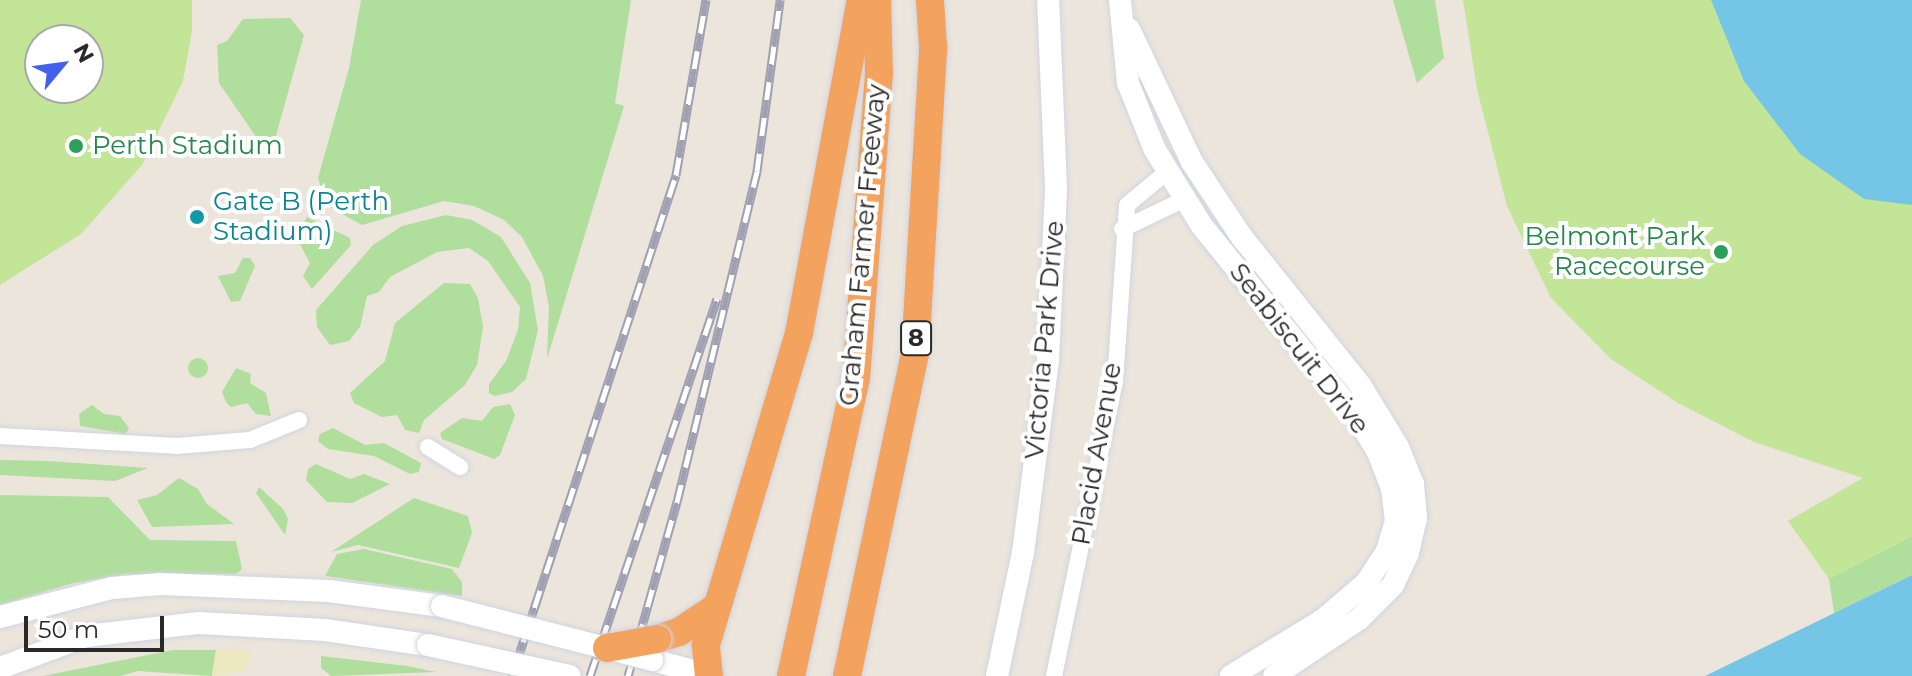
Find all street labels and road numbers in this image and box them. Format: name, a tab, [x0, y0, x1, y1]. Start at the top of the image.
street label: Graham Farmer Freeway	[833, 83, 893, 407]
street label: Victoria Park Drive	[1019, 219, 1071, 461]
street label: Seabiscuit Drive	[1223, 257, 1375, 441]
road number: 8	[900, 318, 932, 358]
street label: Placid Avenue	[1066, 360, 1128, 548]

